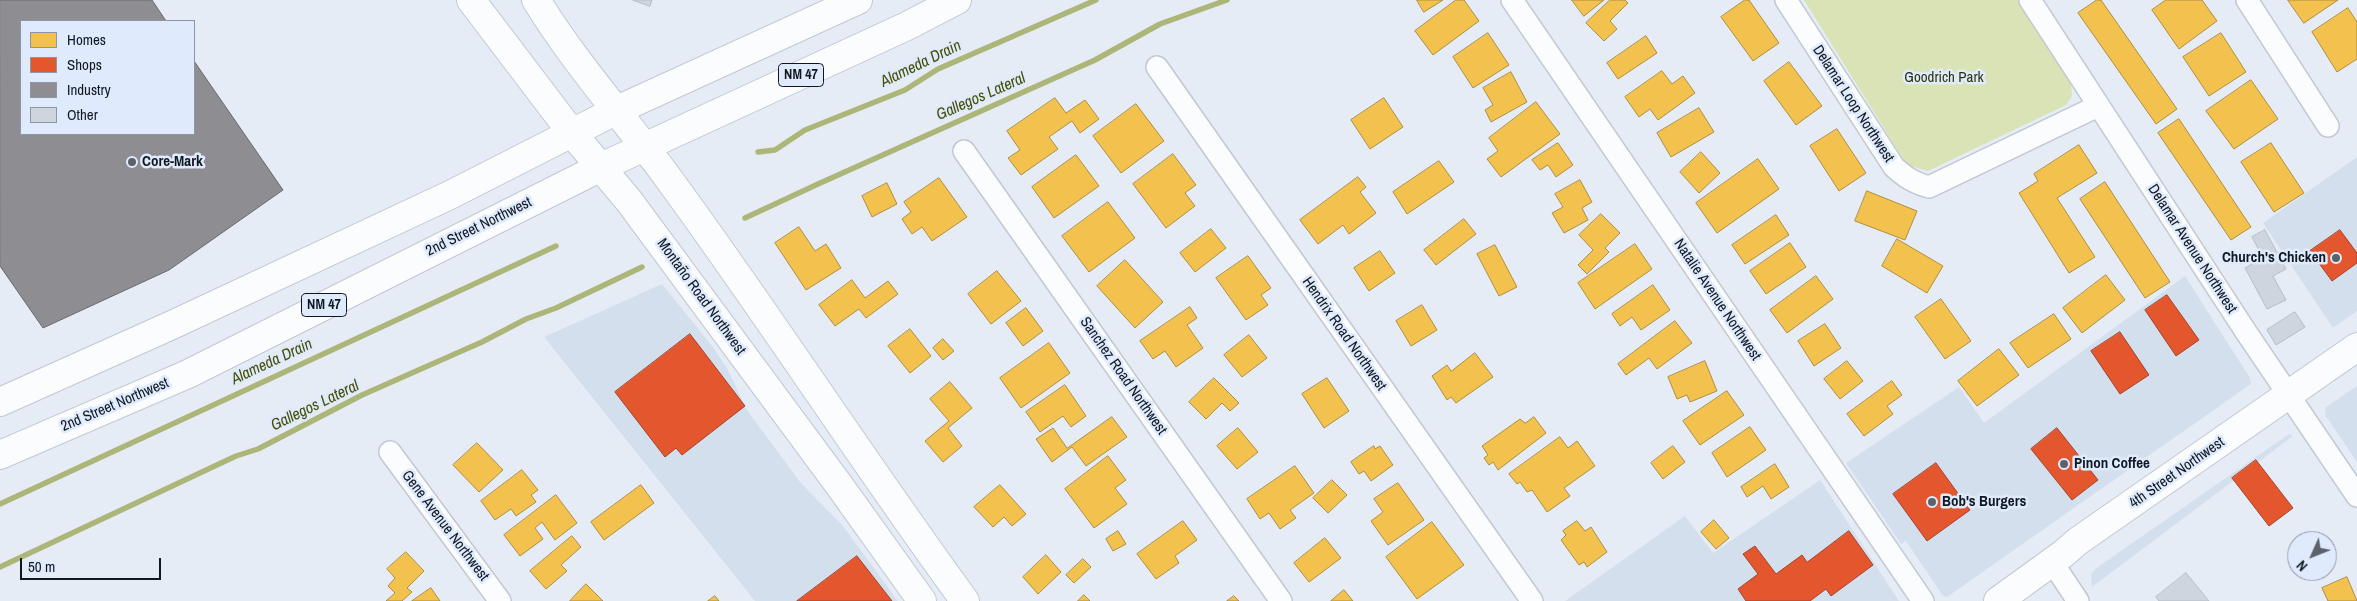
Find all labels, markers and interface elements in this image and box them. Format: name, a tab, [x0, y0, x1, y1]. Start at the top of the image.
legend	[20, 20, 195, 135]
text: Homes	[67, 29, 106, 50]
water label: Alameda Drain	[877, 36, 965, 92]
street label: Delamar Loop Northwest	[1808, 42, 1898, 166]
text: Shops	[67, 54, 102, 75]
road number: NM 47	[778, 64, 824, 86]
water label: Gallegos Lateral	[933, 69, 1029, 125]
park label: Goodrich Park	[1904, 69, 1984, 87]
text: Industry	[67, 79, 111, 100]
text: Other	[67, 104, 98, 125]
place label: Core-Mark	[142, 153, 203, 171]
marker: Core-Mark	[126, 156, 138, 168]
street label: Delamar Avenue Northwest	[2144, 181, 2240, 317]
street label: 2nd Street Northwest	[423, 194, 535, 260]
street label: Montaño Road Northwest	[653, 235, 749, 359]
street label: Natalie Avenue Northwest	[1670, 236, 1764, 364]
place label: Church's Chicken	[2222, 249, 2326, 267]
marker: Church's Chicken	[2330, 252, 2342, 264]
street label: Hendrix Road Northwest	[1298, 274, 1390, 394]
road number: NM 47	[302, 294, 346, 316]
street label: Sanchez Road Northwest	[1076, 314, 1170, 438]
water label: Alameda Drain	[228, 335, 316, 389]
street label: 2nd Street Northwest	[58, 374, 172, 436]
water label: Gallegos Lateral	[268, 376, 362, 436]
street label: 4th Street Northwest	[2126, 433, 2228, 513]
place label: Pinon Coffee	[2074, 455, 2150, 473]
marker: Pinon Coffee	[2058, 458, 2070, 470]
street label: Gene Avenue Northwest	[398, 467, 492, 585]
place label: Bob's Burgers	[1942, 493, 2026, 511]
marker: Bob's Burgers	[1926, 496, 1938, 508]
north arrow	[2287, 531, 2337, 581]
scale bar	[22, 548, 164, 580]
text: 50 m	[28, 556, 55, 577]
text: N	[2293, 556, 2311, 575]

